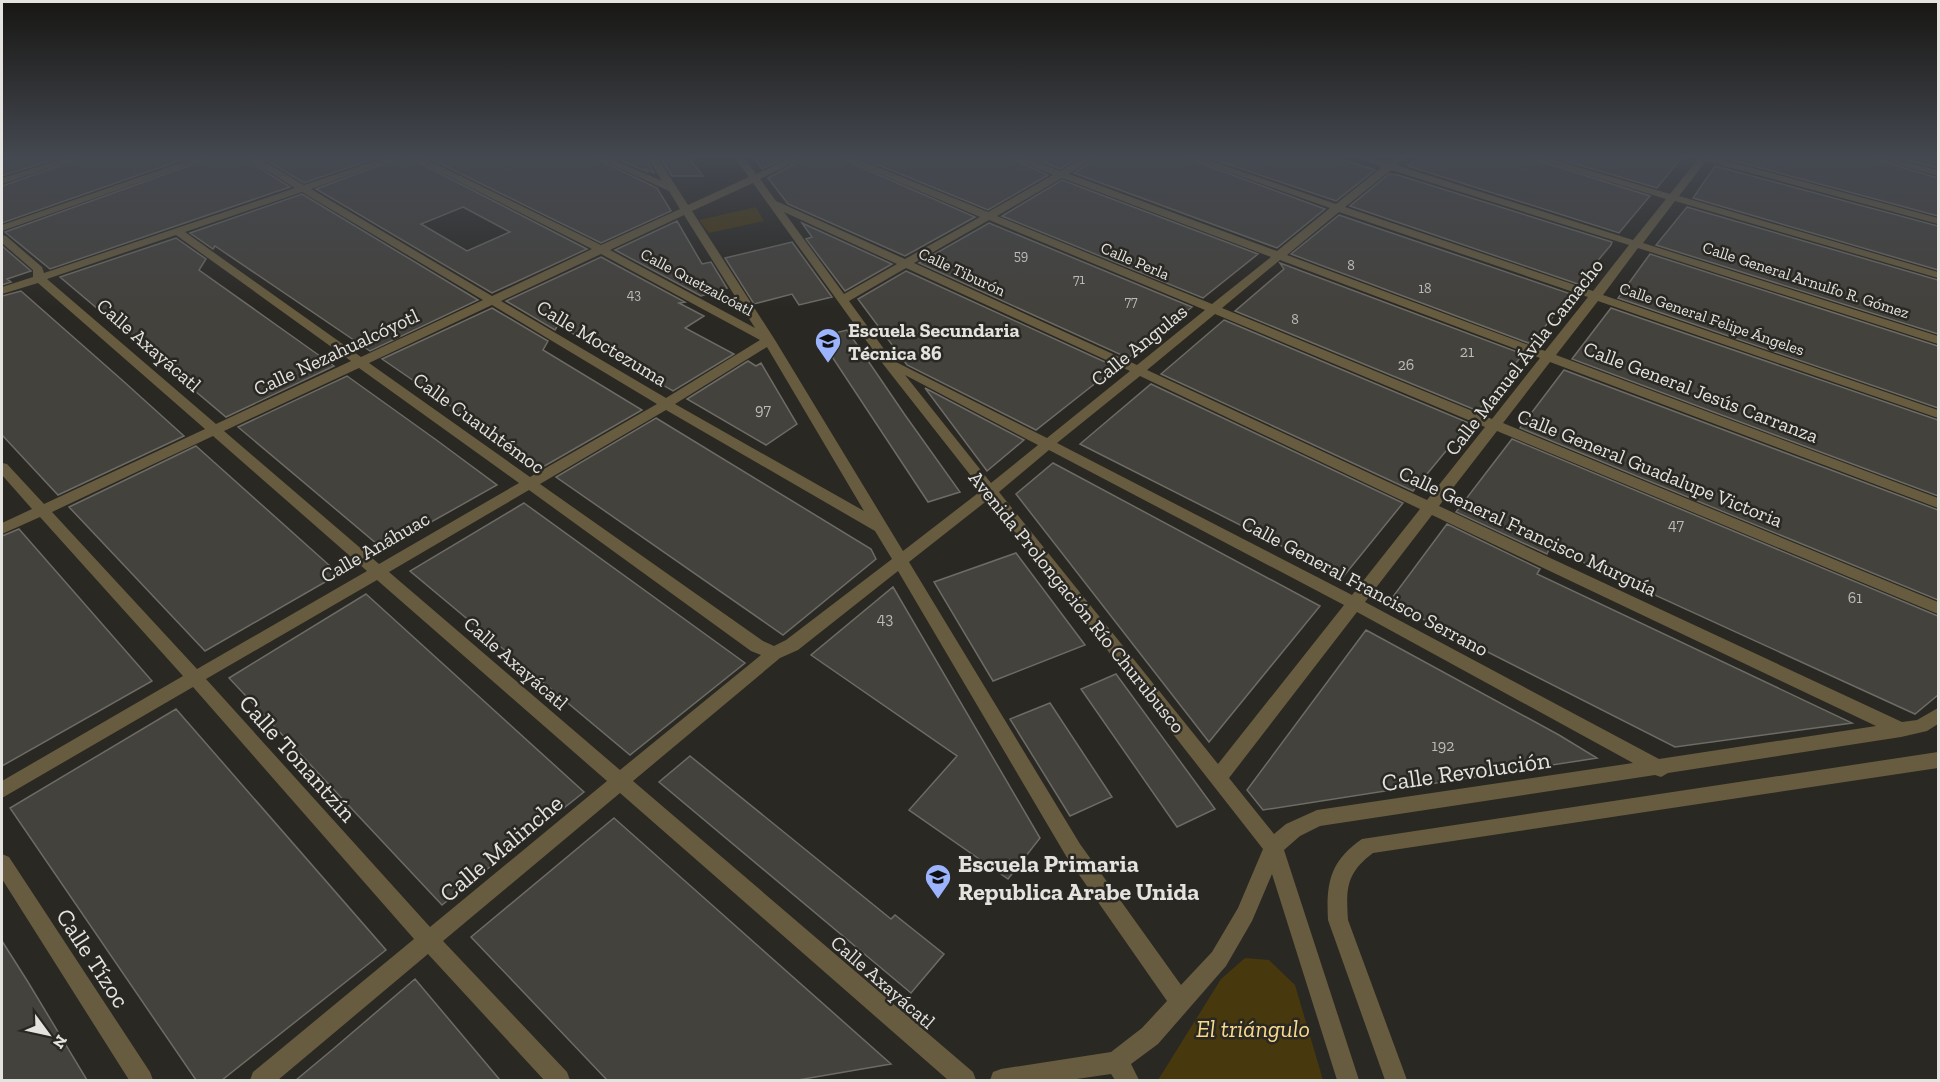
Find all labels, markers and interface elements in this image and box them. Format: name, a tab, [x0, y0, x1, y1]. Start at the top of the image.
street label: Calle Perla	[1098, 238, 1172, 284]
street label: Calle General Arnulfo R. Gómez	[1700, 238, 1912, 322]
street label: Calle Quetzalcóatl	[637, 244, 757, 320]
street label: Calle Tiburón	[916, 244, 1009, 301]
house number: 59	[1014, 247, 1028, 264]
street label: Calle Manuel Ávila Camacho	[1440, 254, 1608, 460]
house number: 8	[1347, 257, 1355, 274]
house number: 71	[1073, 271, 1086, 288]
street label: Calle General Felipe Ángeles	[1617, 278, 1807, 360]
house number: 18	[1419, 280, 1431, 297]
house number: 43	[627, 286, 641, 303]
street label: Calle Axayácatl	[92, 293, 206, 397]
house number: 77	[1124, 293, 1138, 310]
street label: Calle Moctezuma	[532, 295, 672, 392]
street label: Calle Angulas	[1086, 299, 1192, 391]
street label: Calle Nezahualcóyotl	[250, 303, 422, 401]
house number: 8	[1291, 311, 1299, 328]
place label: Escuela Secundaria Técnica 86	[848, 318, 1020, 365]
school or university icon: Escuela Secundaria Técnica 86	[813, 326, 843, 364]
street label: Calle General Jesús Carranza	[1580, 336, 1822, 448]
house number: 21	[1460, 342, 1474, 361]
house number: 26	[1398, 355, 1414, 374]
street label: Calle Cuauhtémoc	[408, 367, 550, 479]
house number: 97	[755, 400, 771, 419]
street label: Calle General Guadalupe Victoria	[1514, 404, 1786, 532]
street label: Calle General Francisco Murguía	[1395, 461, 1661, 602]
street label: Avenida Prolongación Río Churubusco	[964, 466, 1190, 738]
street label: Calle Anáhuac	[316, 506, 434, 588]
street label: Calle General Francisco Serrano	[1238, 511, 1492, 661]
house number: 47	[1668, 515, 1684, 534]
house number: 61	[1848, 588, 1862, 607]
house number: 43	[877, 609, 893, 628]
street label: Calle Axayácatl	[459, 611, 573, 715]
street label: Calle Tonantzín	[233, 688, 363, 828]
house number: 192	[1432, 736, 1454, 755]
street label: Calle Revolución	[1380, 745, 1552, 797]
street label: Calle Malinche	[434, 788, 568, 908]
place label: Escuela Primaria Republica Arabe Unida	[958, 849, 1199, 906]
school or university icon: Escuela Primaria Republica Arabe Unida	[923, 862, 953, 900]
street label: Calle Tízoc	[50, 903, 136, 1013]
street label: Calle Axayácatl	[826, 930, 940, 1034]
north arrow	[18, 1004, 78, 1064]
park label: El triángulo	[1196, 1014, 1310, 1043]
text: N	[49, 1032, 71, 1052]

